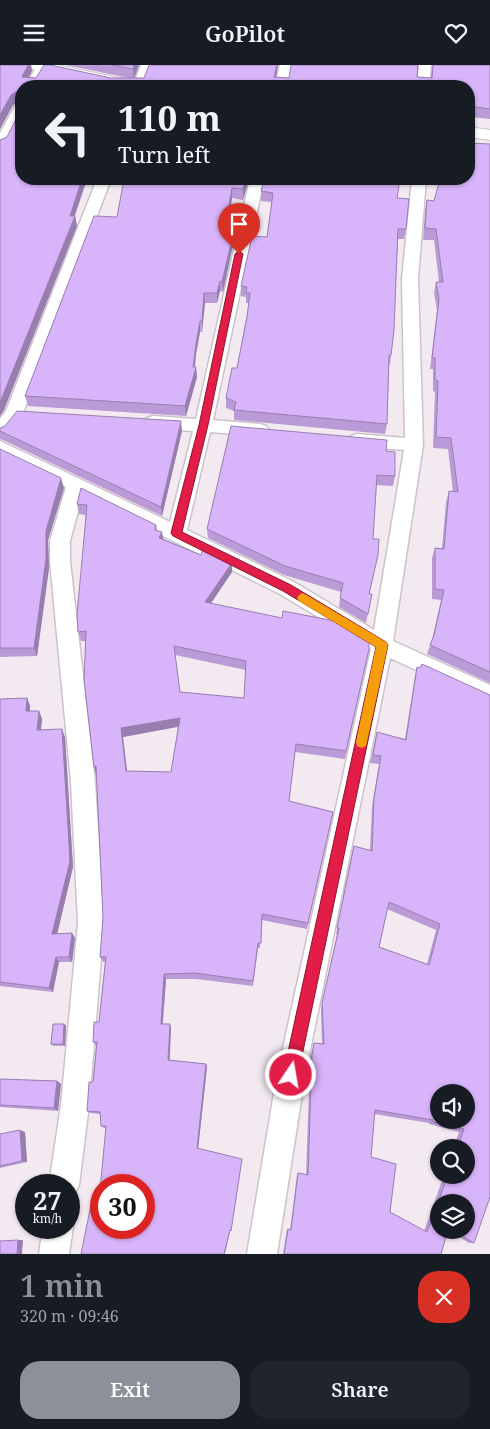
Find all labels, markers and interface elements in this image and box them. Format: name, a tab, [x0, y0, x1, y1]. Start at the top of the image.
text: GoPilot	[205, 18, 285, 48]
icon: menu	[20, 19, 48, 47]
icon: heart	[442, 19, 470, 47]
text: 110 m	[118, 94, 221, 141]
icon: left	[35, 100, 100, 165]
text: Turn left	[118, 139, 210, 169]
pin	[218, 203, 260, 254]
icon: arrive	[225, 210, 253, 238]
position arrow	[264, 1048, 316, 1100]
map controls	[430, 1084, 475, 1239]
button: sound	[430, 1084, 475, 1129]
button: search	[430, 1139, 475, 1184]
speed limit sign: 30	[90, 1174, 155, 1239]
text: 27	[33, 1183, 62, 1217]
button: layers	[430, 1194, 475, 1239]
text: km/h	[33, 1210, 62, 1227]
text: 1 min	[20, 1265, 104, 1306]
button: close	[418, 1271, 470, 1323]
text: 320 m · 09:46	[20, 1305, 119, 1327]
button: Exit	[20, 1361, 240, 1419]
button: Share	[250, 1361, 470, 1419]

